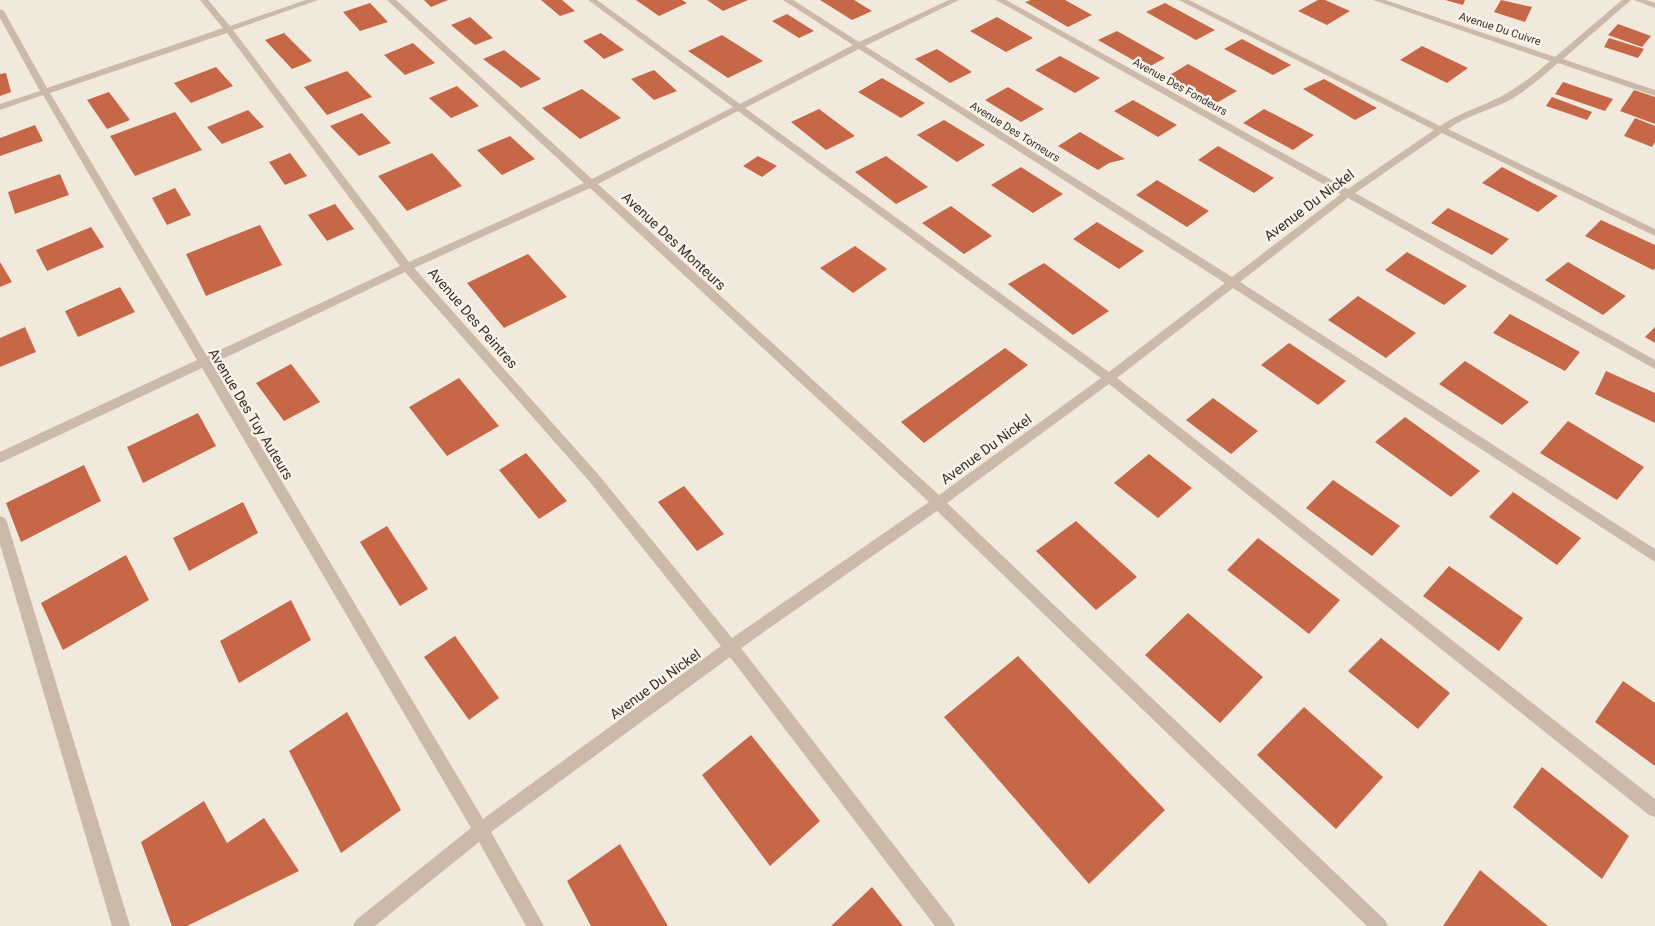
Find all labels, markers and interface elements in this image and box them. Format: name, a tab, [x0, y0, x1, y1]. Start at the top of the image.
street label: Avenue Du Cuivre	[1457, 10, 1543, 48]
street label: Avenue Des Fondeurs	[1131, 56, 1230, 119]
street label: Avenue Des Torneurs	[968, 99, 1063, 165]
street label: Avenue Du Nickel	[1261, 166, 1357, 244]
street label: Avenue Des Monteurs	[619, 189, 729, 293]
street label: Avenue Des Peintres	[425, 265, 521, 371]
street label: Avenue Des Tuy Auteurs	[205, 345, 297, 483]
street label: Avenue Du Nickel	[938, 411, 1034, 487]
street label: Avenue Du Nickel	[607, 646, 703, 722]

